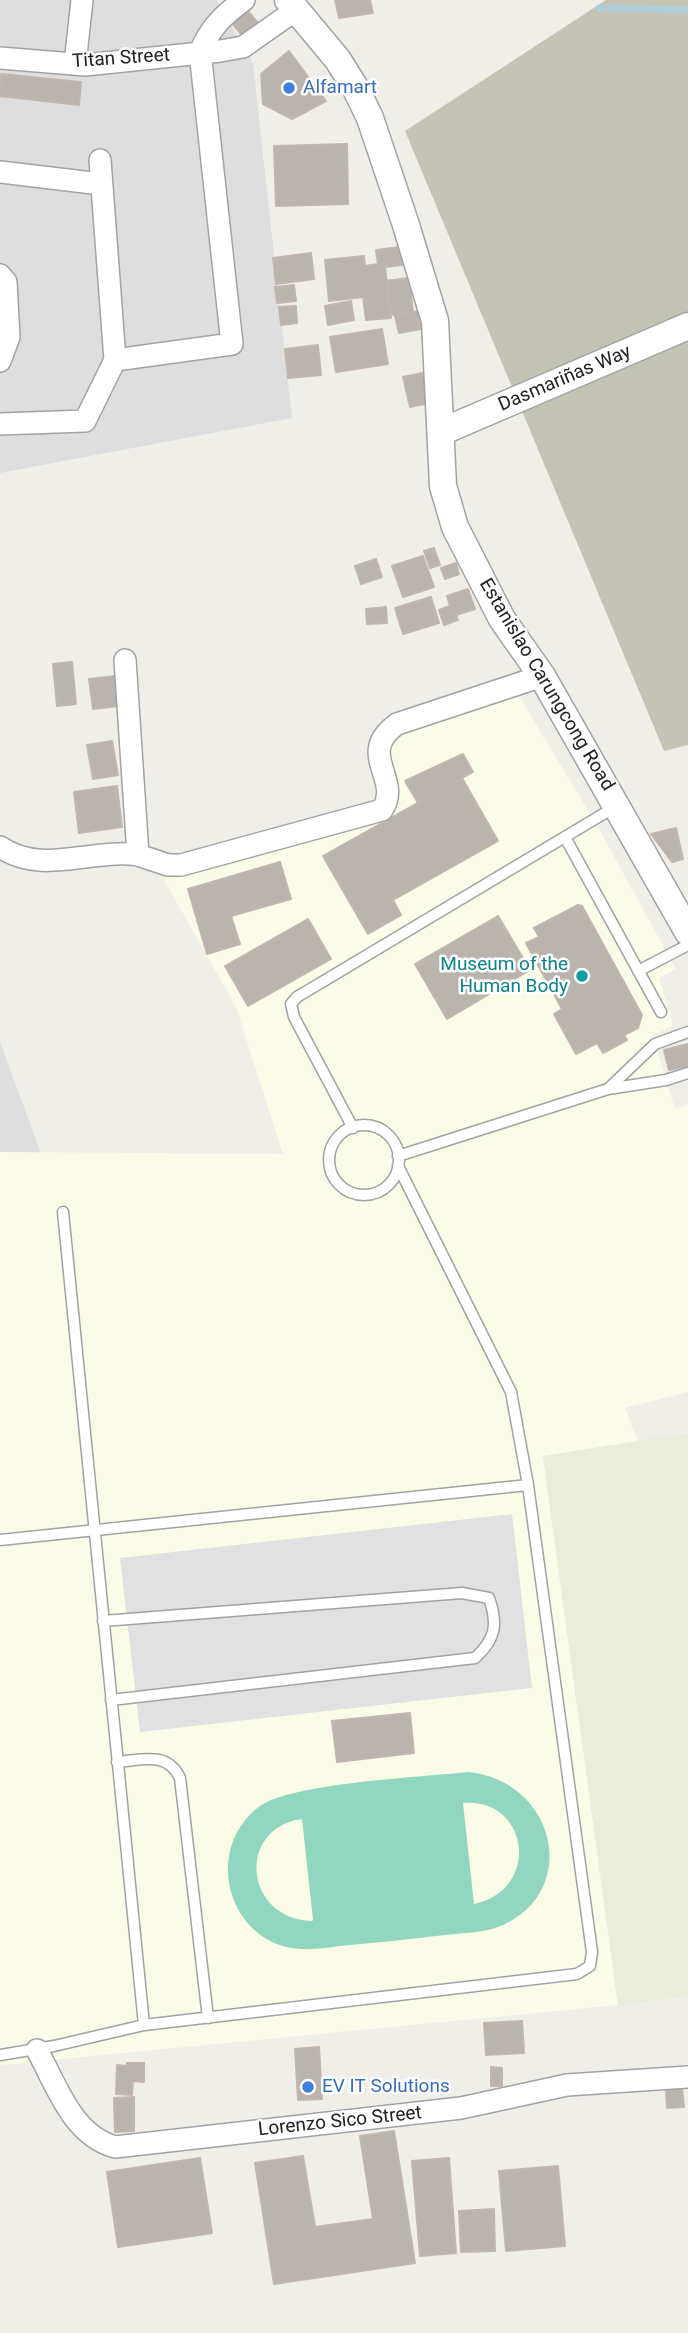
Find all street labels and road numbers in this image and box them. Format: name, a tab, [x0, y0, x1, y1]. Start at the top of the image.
street label: Titan Street	[71, 44, 171, 74]
street label: Dasmariñas Way	[495, 341, 635, 417]
street label: Estanislao Carungcong Road	[473, 575, 619, 795]
street label: Lorenzo Sico Street	[257, 2102, 423, 2142]

